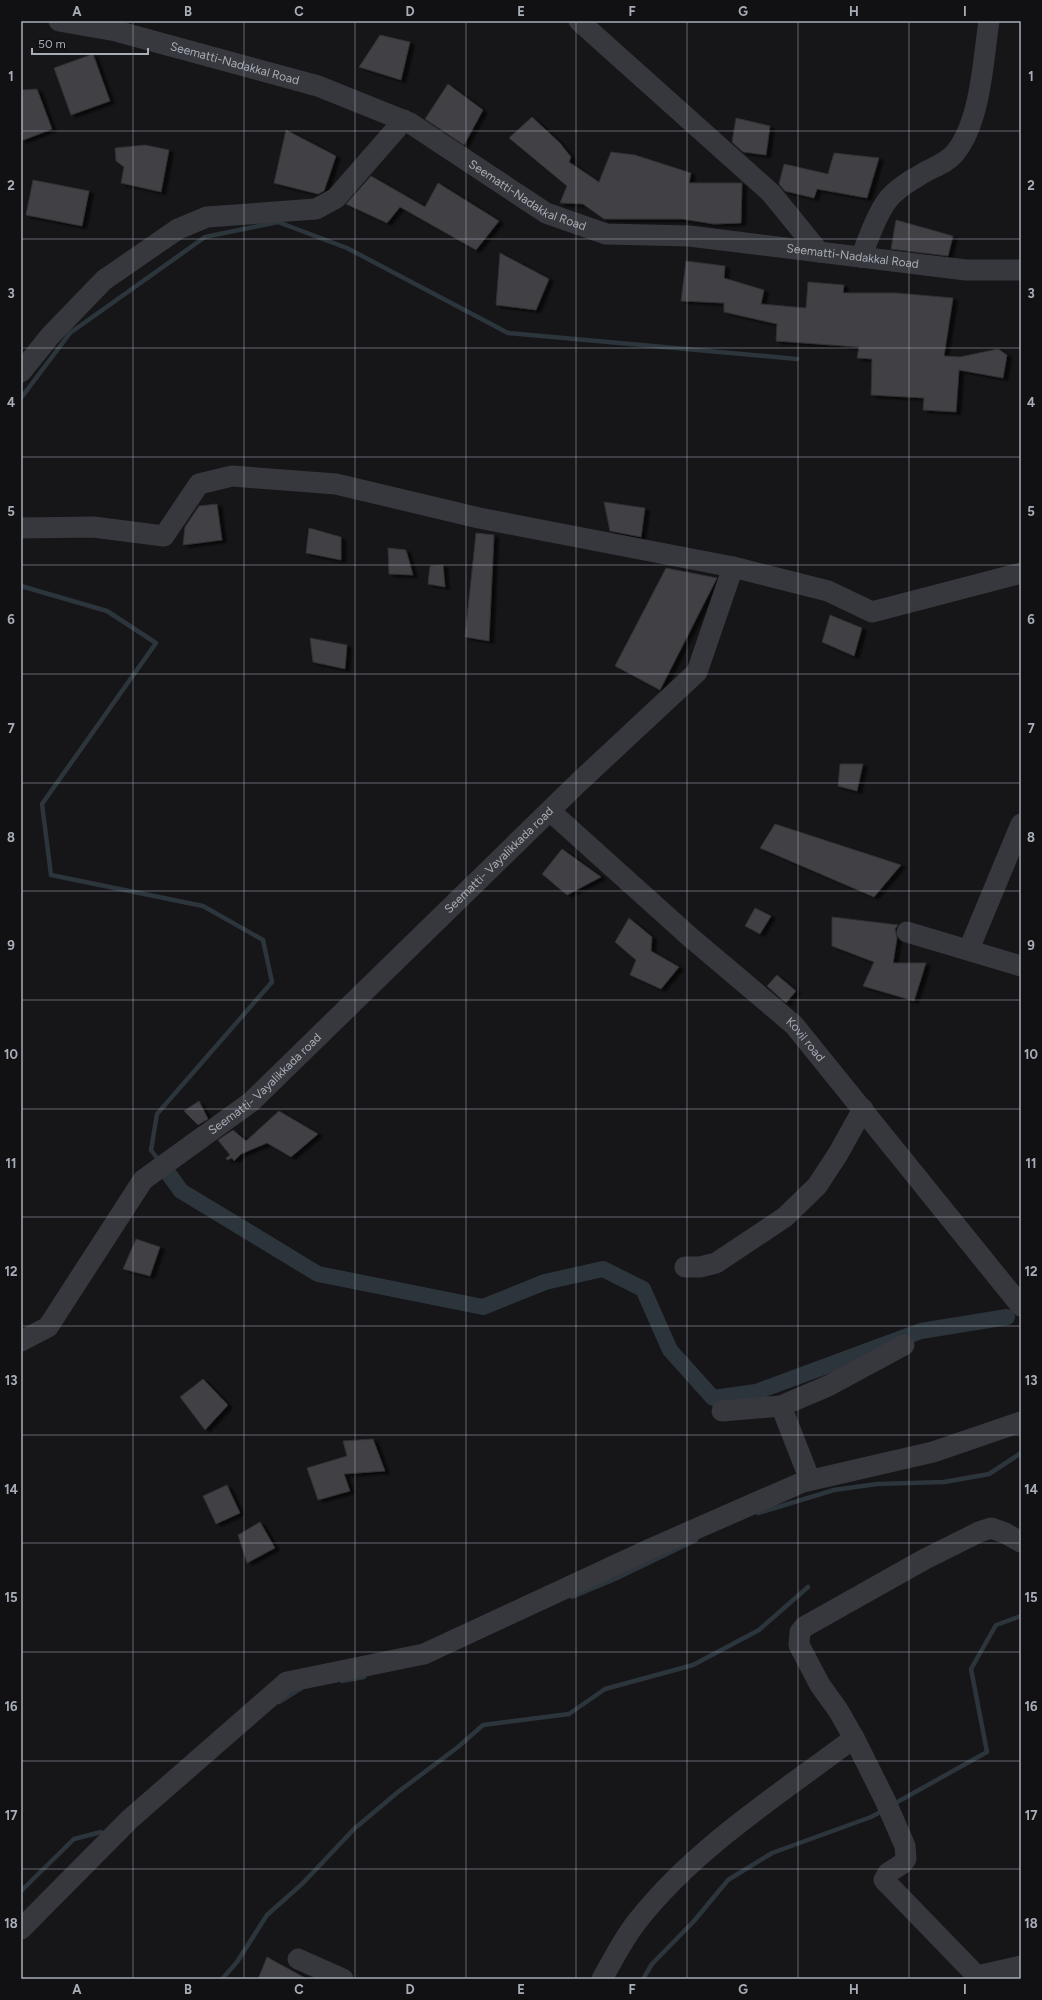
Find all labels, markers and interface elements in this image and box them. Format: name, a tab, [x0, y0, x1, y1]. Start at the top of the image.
text: A	[72, 4, 82, 19]
text: B	[184, 4, 192, 19]
text: C	[294, 4, 304, 19]
text: D	[405, 4, 415, 19]
text: E	[517, 4, 525, 19]
text: F	[628, 4, 636, 19]
text: G	[738, 4, 748, 19]
text: H	[849, 4, 859, 19]
text: I	[963, 4, 967, 19]
scale bar	[32, 30, 148, 56]
text: 50 m	[38, 37, 66, 51]
street label: Seematti-Nadakkal Road	[169, 39, 301, 88]
text: 1	[8, 69, 14, 84]
text: 1	[1028, 69, 1034, 84]
street label: Seematti-Nadakkal Road	[466, 157, 588, 234]
text: 2	[7, 178, 15, 193]
text: 2	[1027, 178, 1035, 193]
street label: Seematti-Nadakkal Road	[786, 241, 920, 271]
text: 3	[7, 286, 15, 301]
text: 3	[1027, 286, 1035, 301]
text: 4	[7, 395, 15, 410]
text: 4	[1027, 395, 1035, 410]
text: 5	[7, 504, 15, 519]
text: 5	[1027, 504, 1035, 519]
text: 6	[7, 612, 15, 627]
text: 6	[1027, 612, 1035, 627]
text: 7	[7, 721, 15, 736]
text: 7	[1027, 721, 1035, 736]
street label: Seematti- Vayalikkada road	[442, 804, 556, 916]
text: 8	[7, 830, 15, 845]
text: 8	[1027, 830, 1035, 845]
text: 9	[7, 938, 15, 953]
text: 9	[1027, 938, 1035, 953]
street label: Kovil road	[783, 1014, 828, 1064]
street label: Seematti- Vayalikkada road	[206, 1030, 324, 1137]
text: 10	[4, 1047, 18, 1062]
text: 10	[1024, 1047, 1038, 1062]
text: 11	[6, 1156, 16, 1171]
text: 11	[1026, 1156, 1036, 1171]
text: 12	[4, 1264, 18, 1279]
text: 12	[1024, 1264, 1038, 1279]
text: 13	[5, 1373, 17, 1388]
text: 13	[1025, 1373, 1037, 1388]
text: 14	[4, 1482, 18, 1497]
text: 14	[1024, 1482, 1038, 1497]
text: 15	[4, 1590, 18, 1605]
text: 15	[1024, 1590, 1038, 1605]
text: 16	[4, 1699, 18, 1714]
text: 16	[1024, 1699, 1038, 1714]
text: 17	[5, 1808, 17, 1823]
text: 17	[1025, 1808, 1037, 1823]
text: 18	[4, 1916, 18, 1931]
text: 18	[1024, 1916, 1038, 1931]
text: A	[72, 1982, 82, 1997]
text: B	[184, 1982, 192, 1997]
text: C	[294, 1982, 304, 1997]
text: D	[405, 1982, 415, 1997]
text: E	[517, 1982, 525, 1997]
text: F	[628, 1982, 636, 1997]
text: G	[738, 1982, 748, 1997]
text: H	[849, 1982, 859, 1997]
text: I	[963, 1982, 967, 1997]

